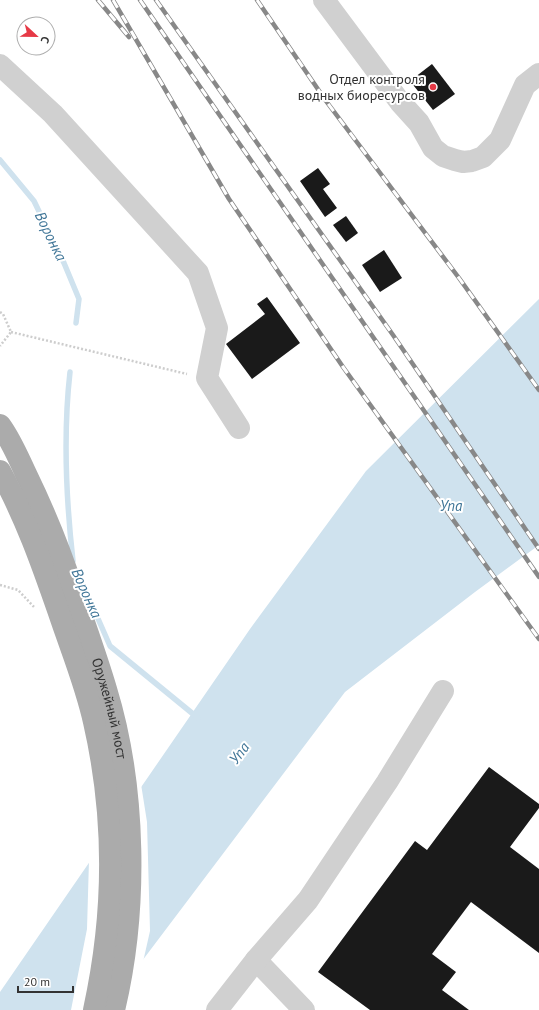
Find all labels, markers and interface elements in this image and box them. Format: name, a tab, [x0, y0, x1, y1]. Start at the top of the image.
north arrow	[16, 16, 56, 56]
text: С	[38, 34, 53, 45]
place label: Отдел контроля водных биоресурсов	[298, 70, 425, 104]
marker: Отдел контроля водных биоресурсов	[428, 82, 438, 92]
water label: Воронка	[31, 208, 71, 264]
water label: Упа	[440, 496, 463, 515]
water label: Воронка	[68, 565, 107, 622]
street label: Оружейный мост	[88, 655, 131, 761]
water label: Упа	[225, 738, 254, 768]
scale bar	[18, 968, 73, 994]
text: 20 m	[24, 974, 50, 989]

